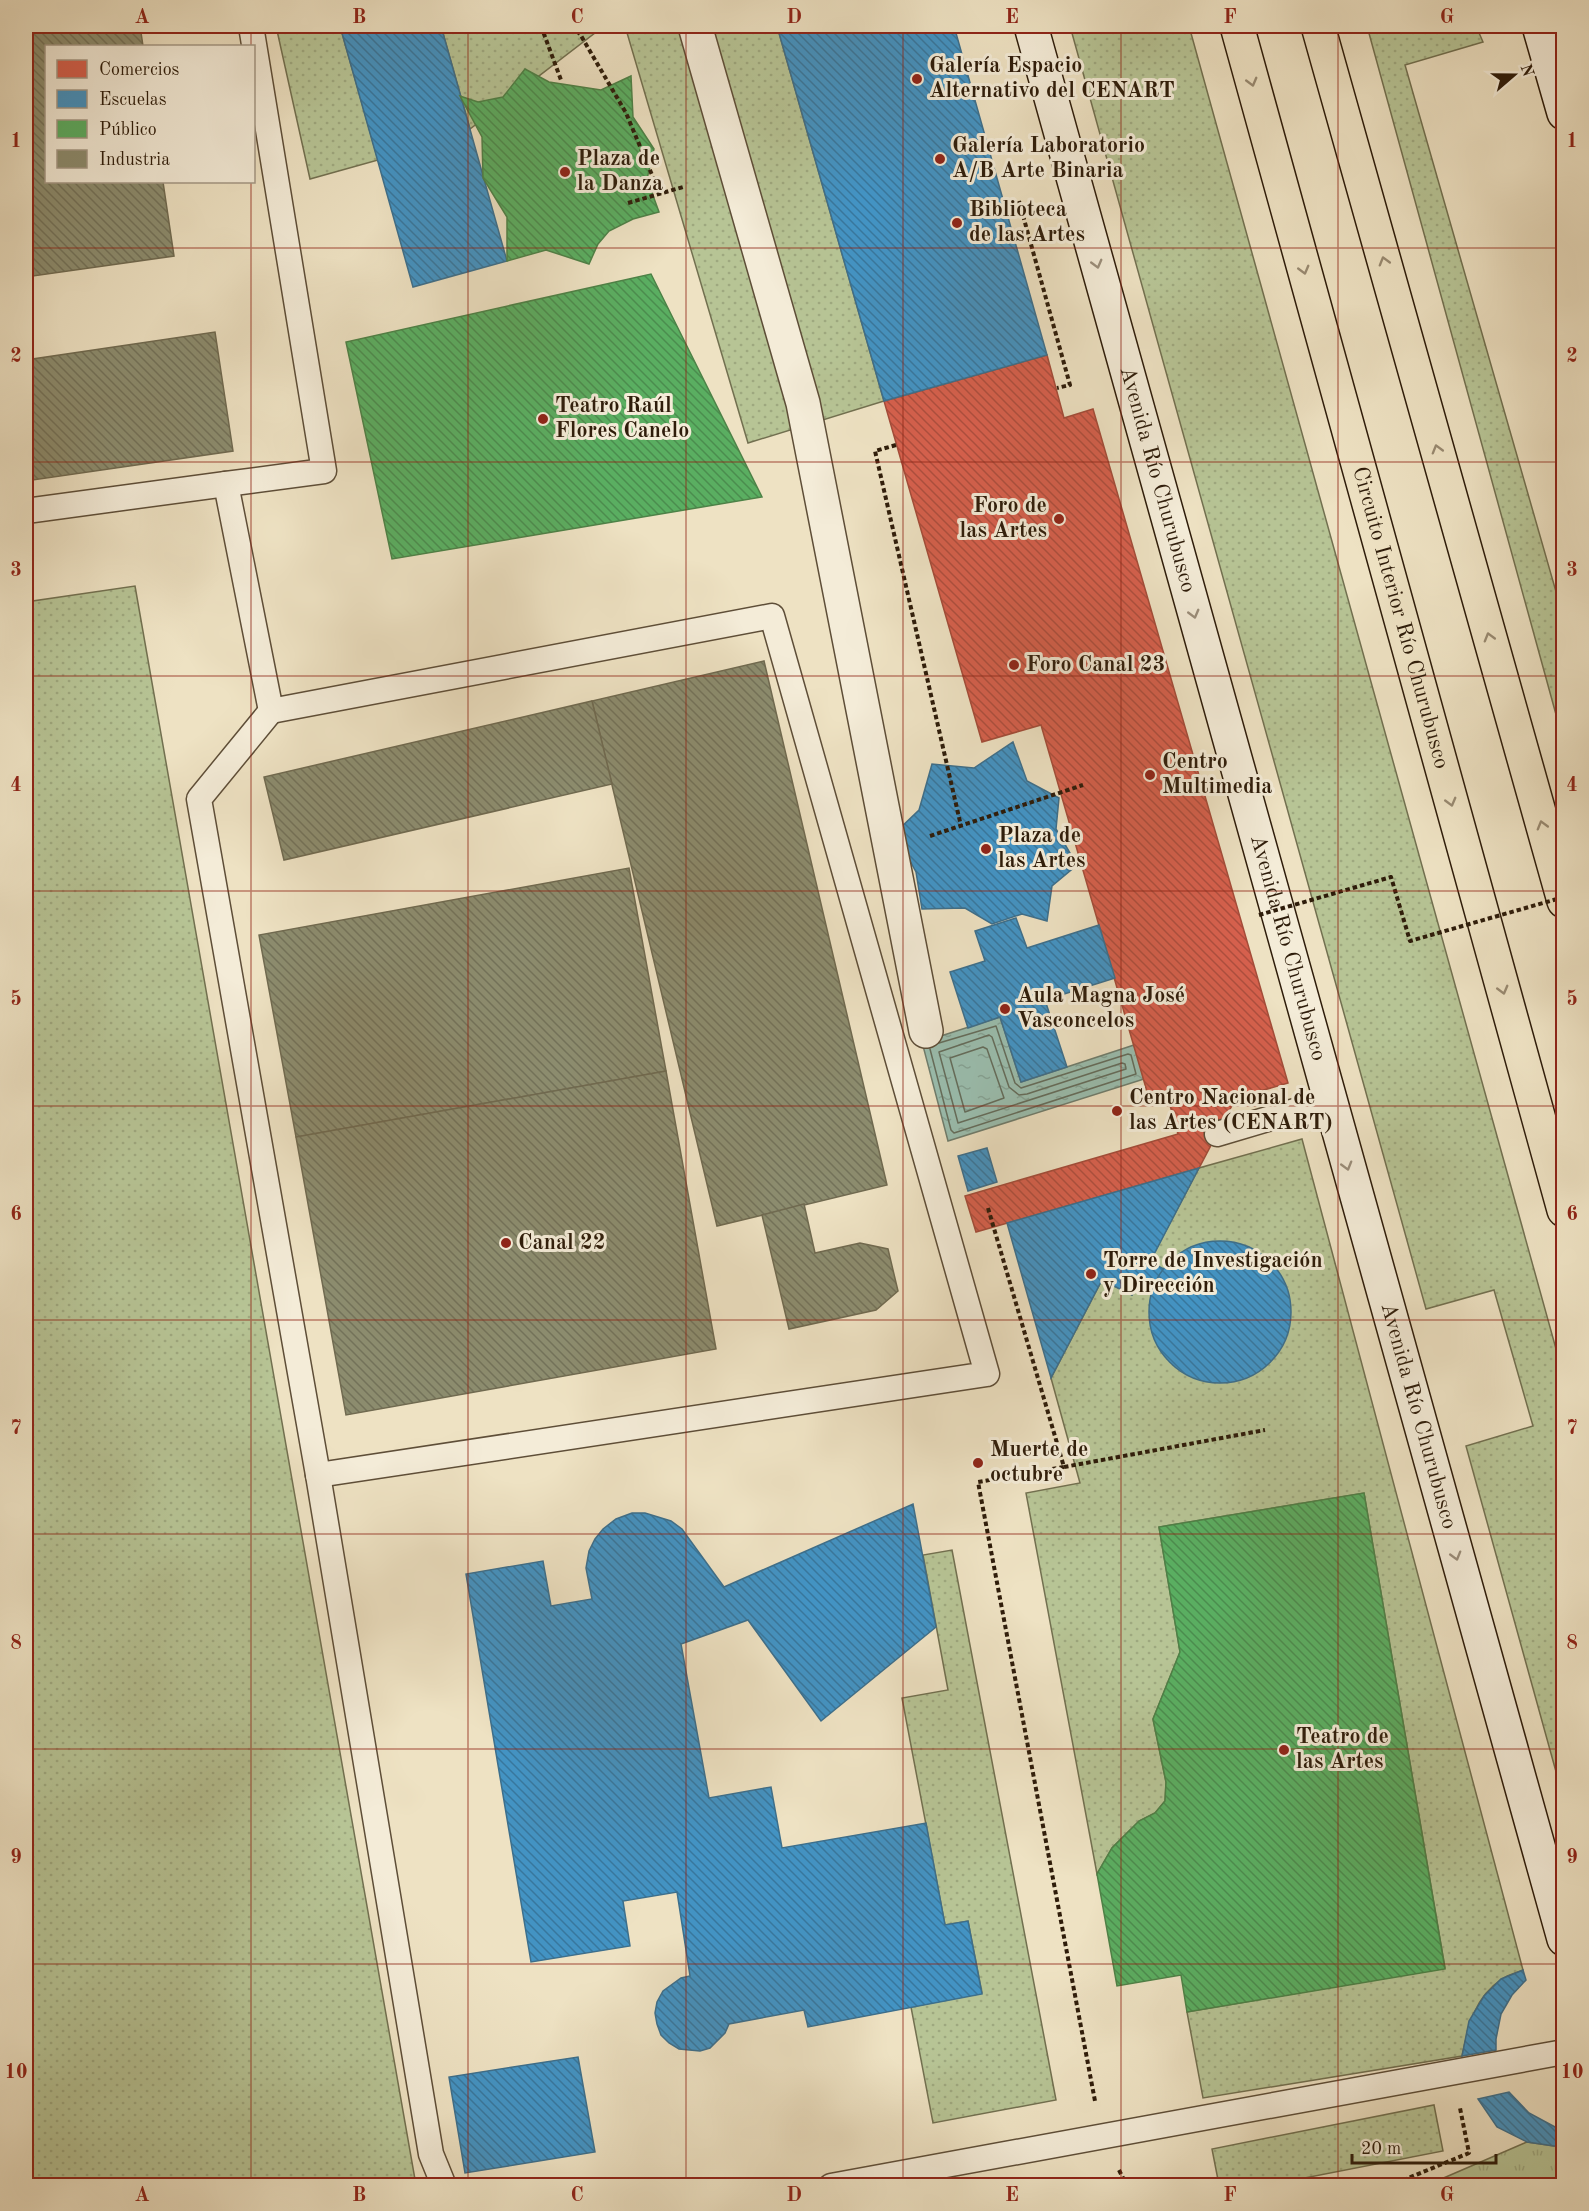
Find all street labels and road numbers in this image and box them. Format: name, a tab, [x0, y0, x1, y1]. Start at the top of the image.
street label: Avenida Río Churubusco	[1115, 364, 1199, 595]
street label: Circuito Interior Río Churubusco	[1348, 464, 1453, 771]
street label: Avenida Río Churubusco	[1246, 832, 1330, 1063]
street label: Avenida Río Churubusco	[1376, 1301, 1460, 1532]

